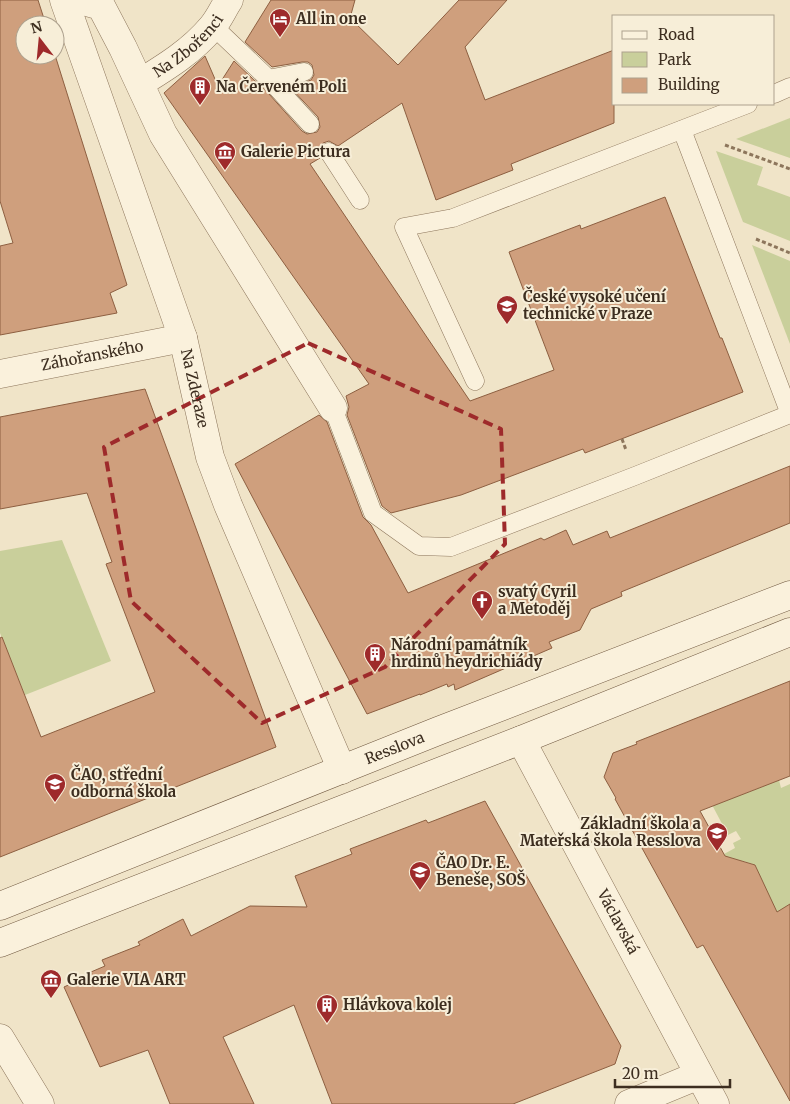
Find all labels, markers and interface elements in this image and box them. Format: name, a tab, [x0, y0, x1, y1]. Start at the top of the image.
hotel icon: All in one	[268, 7, 292, 38]
place label: All in one	[295, 9, 366, 28]
street label: Na Zbořenci	[149, 11, 227, 81]
north arrow	[15, 15, 65, 65]
legend	[612, 15, 775, 105]
text: N	[29, 17, 44, 38]
text: Road	[658, 25, 694, 44]
text: Park	[658, 50, 692, 69]
building icon: Na Červeném Poli	[188, 75, 212, 106]
text: Building	[658, 75, 720, 94]
place label: Na Červeném Poli	[216, 76, 347, 96]
museum icon: Galerie Pictura	[213, 140, 237, 171]
place label: Galerie Pictura	[241, 142, 351, 161]
place label: České vysoké učení technické v Praze	[523, 286, 667, 323]
school or university icon: České vysoké učení technické v Praze	[495, 294, 519, 325]
street label: Záhořanského	[39, 336, 145, 375]
street label: Na Zderaze	[177, 347, 213, 430]
place label: svatý Cyril a Metoděj	[498, 582, 577, 618]
church icon: svatý Cyril a Metoděj	[470, 589, 494, 620]
place label: Národní památník hrdinů heydrichiády	[391, 635, 542, 671]
building icon: Národní památník hrdinů heydrichiády	[363, 642, 387, 673]
street label: Resslova	[362, 727, 427, 768]
place label: ČAO, střední odborná škola	[71, 764, 177, 801]
school or university icon: ČAO, střední odborná škola	[43, 772, 67, 803]
place label: Základní škola a Mateřská škola Resslova	[520, 814, 702, 850]
school or university icon: Základní škola a Mateřská škola Resslova	[705, 821, 729, 852]
place label: ČAO Dr. E. Beneše, SOŠ	[436, 852, 526, 890]
school or university icon: ČAO Dr. E. Beneše, SOŠ	[408, 860, 432, 891]
street label: Václavská	[593, 885, 643, 957]
museum icon: Galerie VIA ART	[39, 968, 63, 999]
place label: Galerie VIA ART	[67, 970, 186, 989]
building icon: Hlávkova kolej	[315, 993, 339, 1024]
place label: Hlávkova kolej	[343, 995, 452, 1014]
scale bar	[615, 1056, 730, 1088]
text: 20 m	[622, 1064, 659, 1083]

